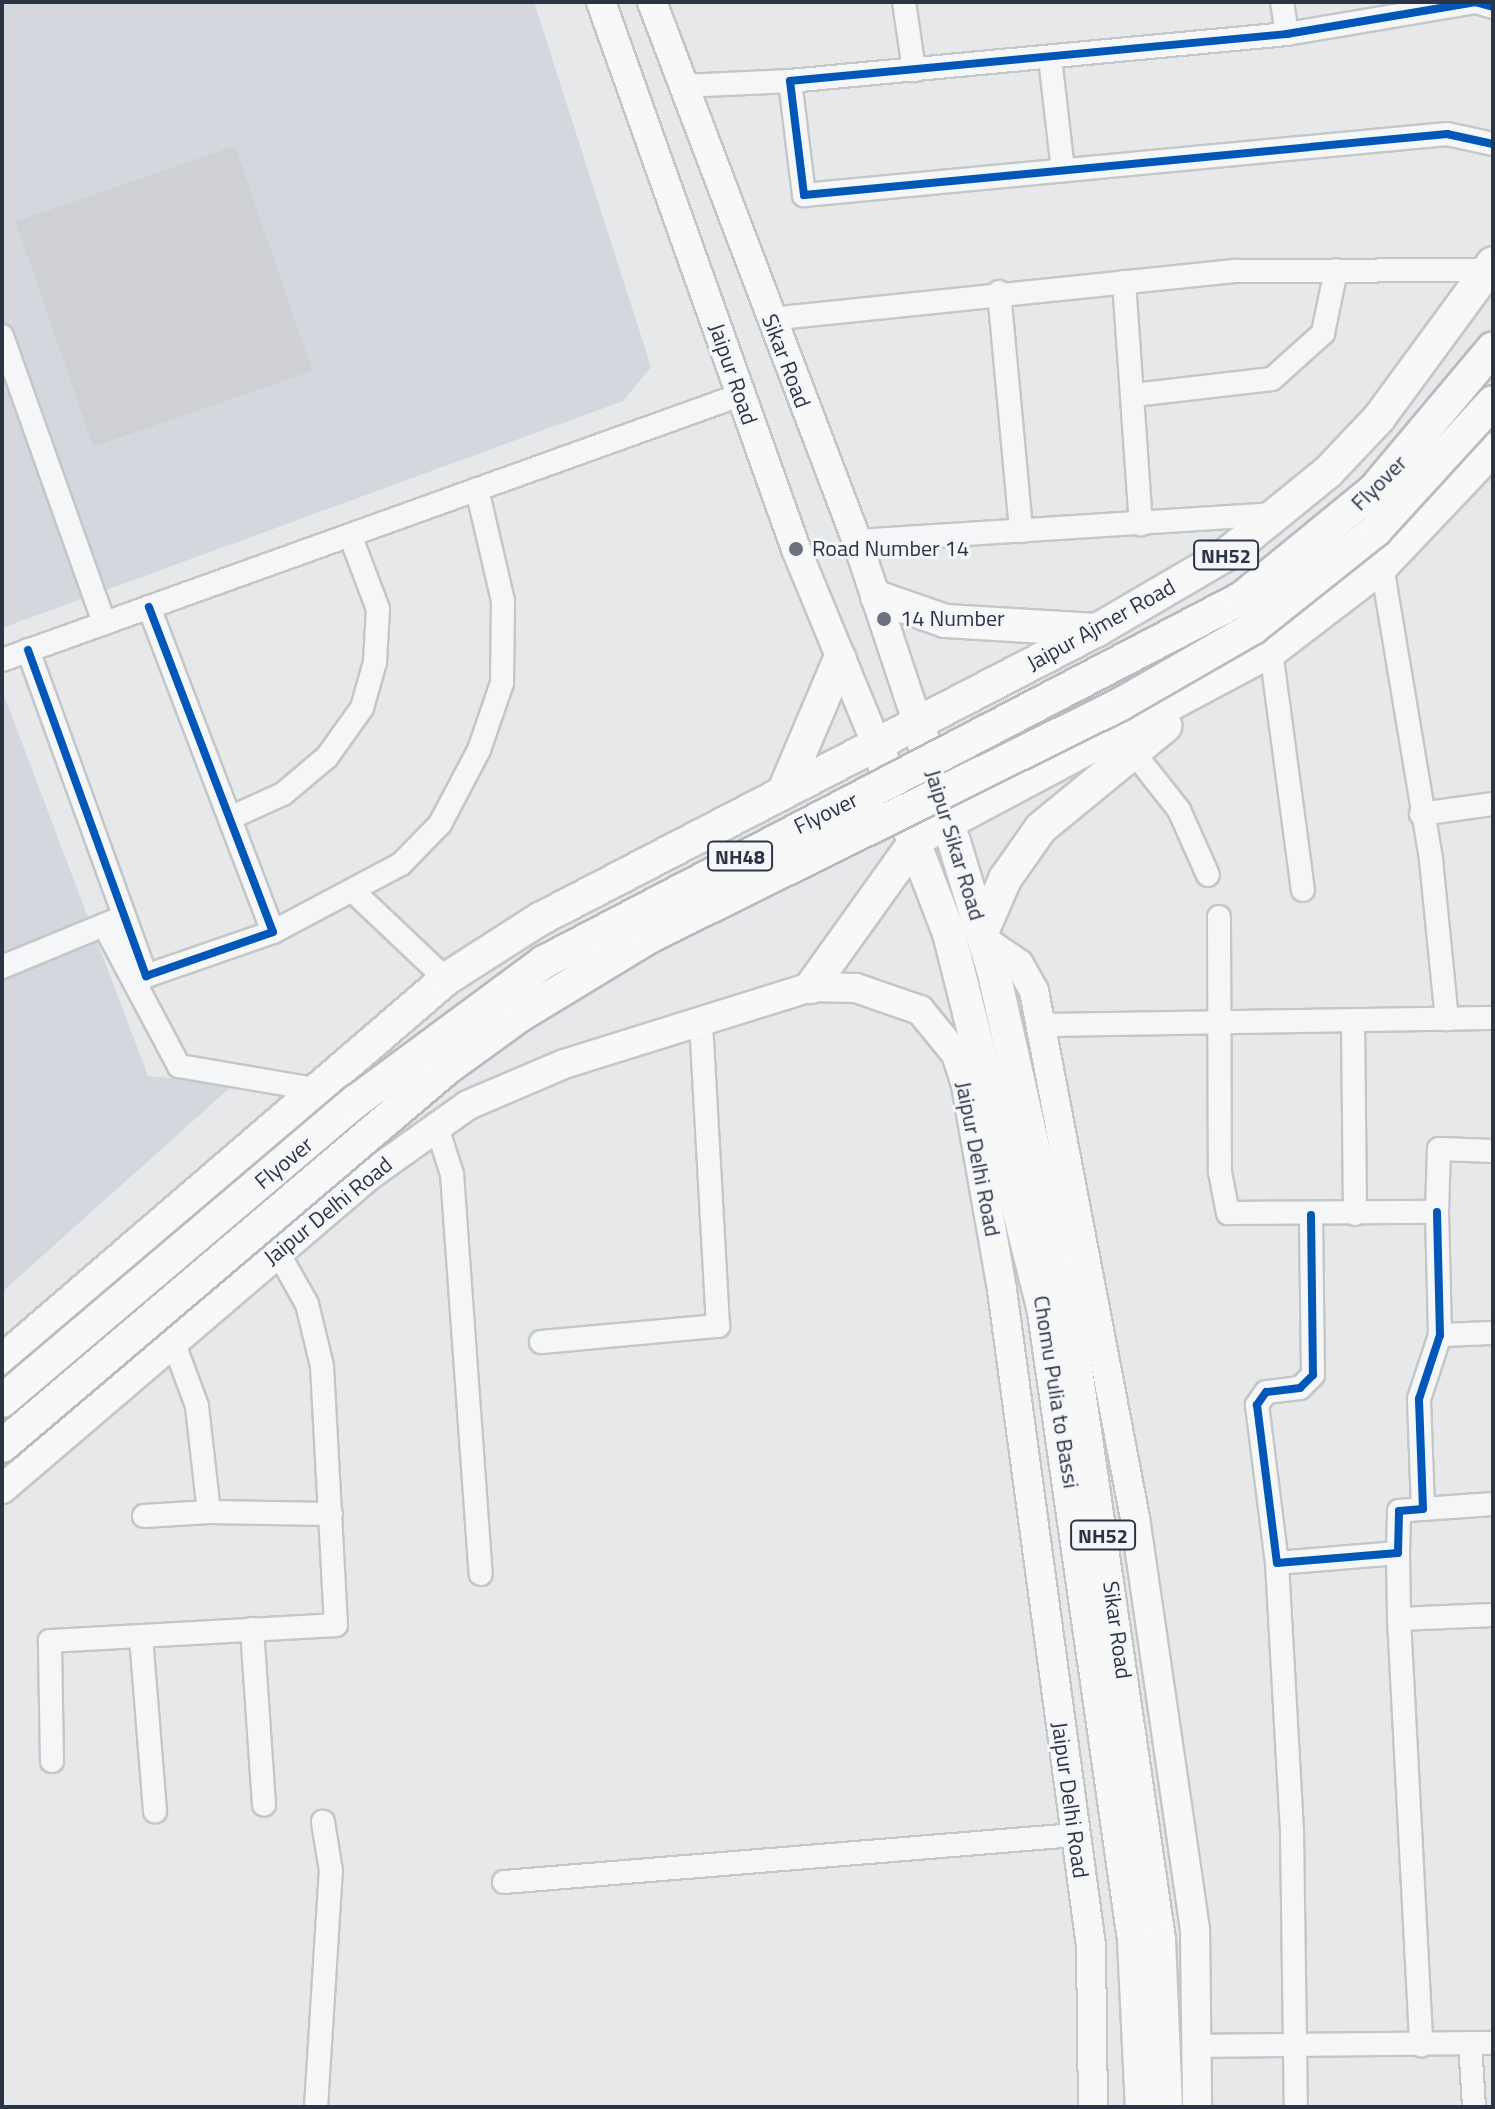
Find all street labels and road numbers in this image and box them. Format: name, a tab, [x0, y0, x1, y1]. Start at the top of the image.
street label: Sikar Road	[756, 310, 816, 412]
street label: Jaipur Road	[703, 320, 763, 428]
street label: Flyover	[1346, 450, 1412, 516]
road number: NH52	[1192, 539, 1260, 571]
street label: Jaipur Ajmer Road	[1022, 573, 1180, 677]
street label: Jaipur Sikar Road	[920, 766, 990, 924]
street label: Flyover	[790, 786, 862, 840]
road number: NH48	[706, 840, 774, 872]
street label: Jaipur Delhi Road	[950, 1079, 1006, 1239]
street label: Flyover	[250, 1131, 318, 1195]
street label: Jaipur Delhi Road	[259, 1151, 397, 1271]
street label: Chomu Pulia to Bassi	[1028, 1294, 1084, 1490]
road number: NH52	[1069, 1519, 1137, 1551]
street label: Sikar Road	[1097, 1579, 1137, 1681]
street label: Jaipur Delhi Road	[1046, 1720, 1094, 1880]

